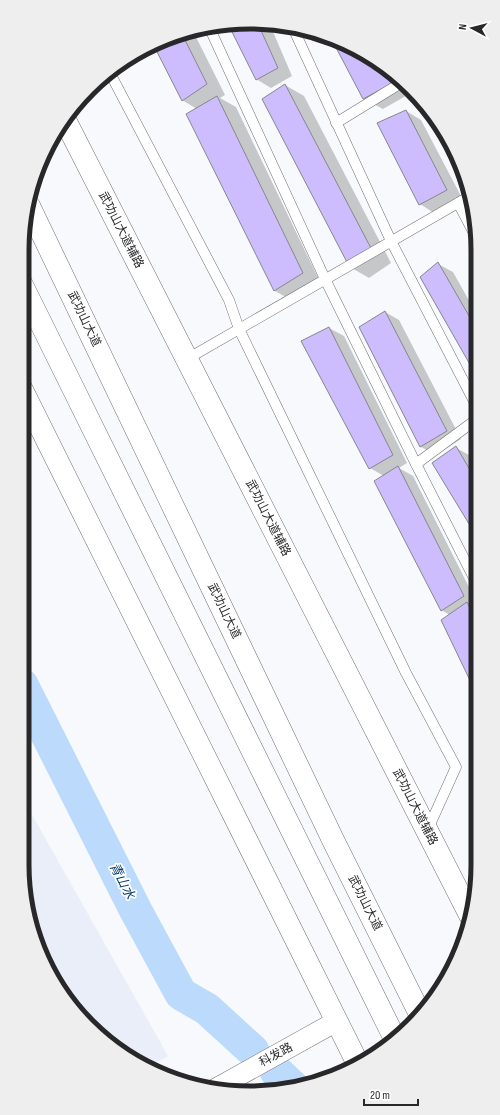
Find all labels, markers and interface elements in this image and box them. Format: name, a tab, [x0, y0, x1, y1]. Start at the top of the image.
north arrow	[452, 8, 492, 48]
text: N	[456, 23, 469, 31]
street label: 武功山大道辅路	[95, 189, 147, 271]
street label: 武功山大道	[64, 289, 104, 349]
street label: 武功山大道辅路	[242, 477, 294, 559]
street label: 武功山大道	[204, 581, 244, 641]
street label: 武功山大道辅路	[389, 766, 441, 848]
water label: 青山水	[106, 860, 138, 903]
street label: 武功山大道	[345, 873, 385, 933]
street label: 科发路	[257, 1040, 295, 1070]
scale bar	[364, 1081, 418, 1107]
text: 20 m	[370, 1088, 390, 1103]

